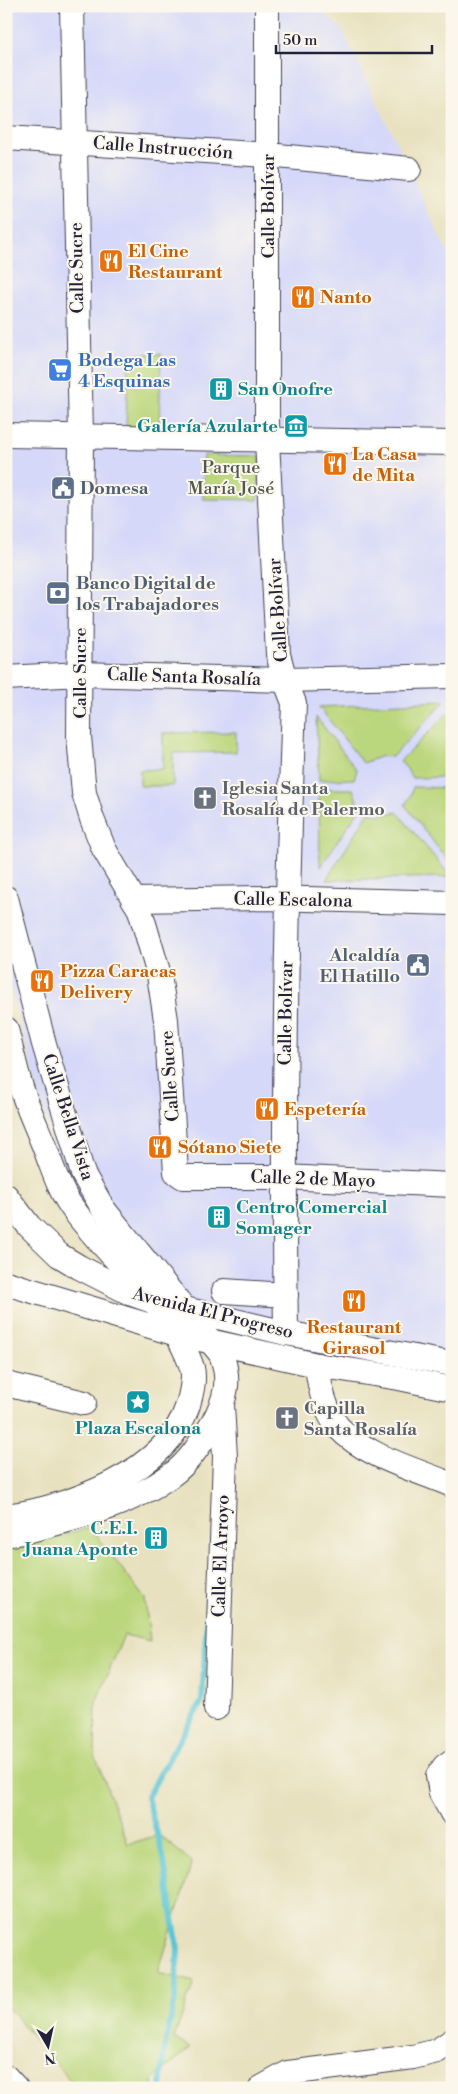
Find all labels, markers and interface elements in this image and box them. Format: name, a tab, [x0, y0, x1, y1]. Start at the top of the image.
scale bar	[276, 22, 432, 54]
text: 50 m	[283, 31, 317, 50]
street label: Calle Instrucción	[92, 132, 234, 164]
street label: Calle Bolívar	[257, 153, 280, 258]
street label: Calle Sucre	[65, 222, 89, 314]
place label: El Cine Restaurant	[128, 240, 223, 284]
restaurant icon: El Cine Restaurant	[98, 248, 124, 274]
restaurant icon: Nanto	[290, 284, 316, 310]
place label: Nanto	[320, 286, 372, 309]
place label: Bodega Las 4 Esquinas	[78, 349, 176, 393]
supermarket icon: Bodega Las 4 Esquinas	[47, 357, 73, 383]
building icon: San Onofre	[208, 376, 234, 402]
place label: San Onofre	[238, 378, 333, 401]
museum icon: Galería Azularte	[283, 413, 309, 439]
place label: Galería Azularte	[137, 415, 278, 438]
place label: La Casa de Mita	[352, 443, 417, 487]
restaurant icon: La Casa de Mita	[322, 451, 348, 477]
park label: Parque María José	[188, 456, 274, 500]
public building icon: Domesa	[50, 475, 76, 501]
place label: Domesa	[80, 477, 149, 500]
street label: Calle Bolívar	[263, 557, 293, 663]
place label: Banco Digital de los Trabajadores	[76, 572, 219, 616]
bank icon: Banco Digital de los Trabajadores	[45, 580, 71, 606]
street label: Calle Sucre	[69, 627, 92, 719]
street label: Calle Santa Rosalía	[106, 663, 262, 691]
place label: Iglesia Santa Rosalía de Palermo	[222, 777, 385, 821]
church icon: Iglesia Santa Rosalía de Palermo	[192, 785, 218, 811]
street label: Calle Escalona	[233, 887, 353, 913]
place label: Alcaldía El Hatillo	[320, 944, 400, 988]
public building icon: Alcaldía El Hatillo	[405, 952, 431, 978]
place label: Pizza Caracas Delivery	[60, 960, 176, 1004]
street label: Calle Bolívar	[274, 960, 298, 1066]
restaurant icon: Pizza Caracas Delivery	[29, 968, 55, 994]
street label: Calle Sucre	[155, 1030, 185, 1122]
street label: Calle Bella Vista	[37, 1051, 100, 1184]
restaurant icon: Espetería	[254, 1096, 280, 1122]
place label: Espetería	[284, 1098, 367, 1121]
restaurant icon: Sótano Siete	[147, 1134, 173, 1160]
place label: Sótano Siete	[178, 1136, 282, 1159]
street label: Calle 2 de Mayo	[250, 1165, 376, 1193]
place label: Centro Comercial Somager	[236, 1196, 388, 1240]
building icon: Centro Comercial Somager	[206, 1204, 232, 1230]
street label: Avenida El Progreso	[129, 1282, 296, 1344]
restaurant icon: Restaurant Girasol	[341, 1288, 367, 1314]
place label: Restaurant Girasol	[307, 1316, 402, 1360]
place icon: Plaza Escalona	[125, 1389, 151, 1415]
place label: Capilla Santa Rosalía	[304, 1397, 417, 1441]
church icon: Capilla Santa Rosalía	[274, 1405, 300, 1431]
place label: Plaza Escalona	[75, 1417, 201, 1440]
street label: Calle El Arroyo	[207, 1494, 235, 1618]
place label: C.E.I. Juana Aponte	[22, 1517, 138, 1561]
building icon: C.E.I. Juana Aponte	[143, 1525, 169, 1551]
north arrow	[22, 2022, 72, 2072]
text: N	[43, 2048, 57, 2068]

